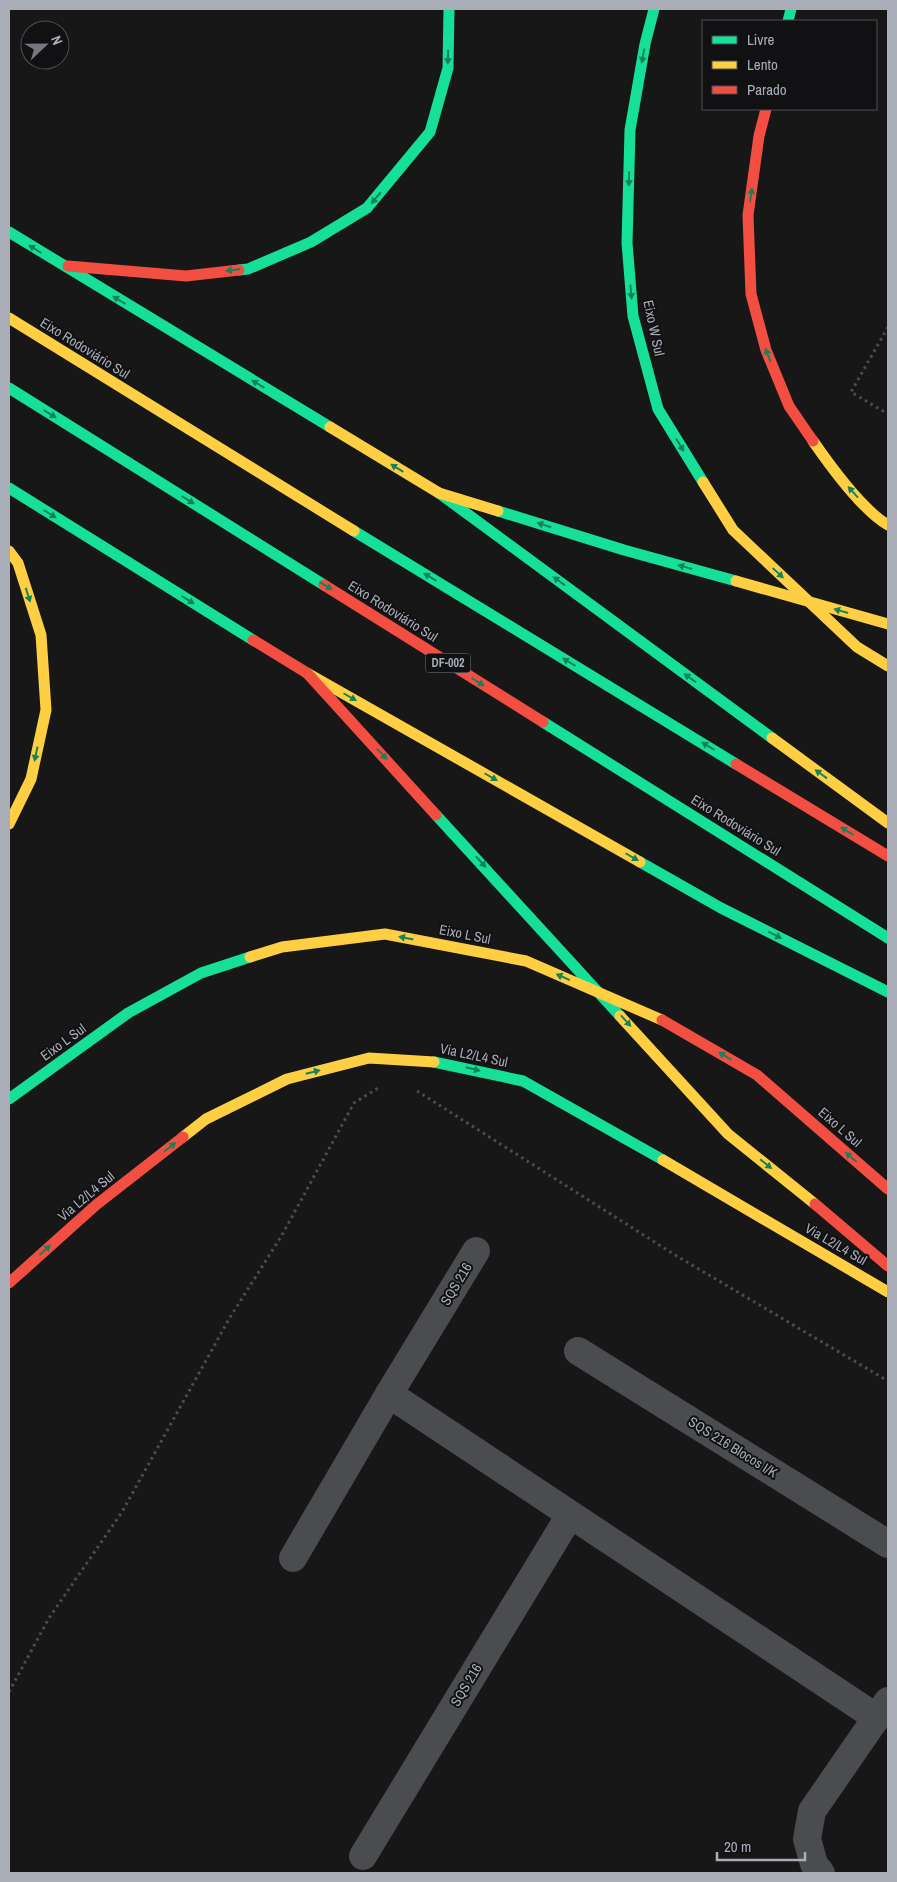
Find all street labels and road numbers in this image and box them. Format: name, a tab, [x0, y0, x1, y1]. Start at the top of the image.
street label: Eixo W Sul	[639, 298, 669, 358]
street label: Eixo Rodoviário Sul	[37, 313, 133, 383]
street label: Eixo Rodoviário Sul	[345, 576, 441, 646]
road number: DF-002	[426, 654, 470, 672]
street label: Eixo Rodoviário Sul	[688, 790, 784, 860]
street label: Eixo L Sul	[438, 920, 492, 948]
street label: Eixo L Sul	[37, 1019, 89, 1065]
street label: Via L2/L4 Sul	[439, 1039, 509, 1071]
street label: Eixo L Sul	[815, 1103, 865, 1151]
street label: Via L2/L4 Sul	[54, 1167, 118, 1225]
street label: Via L2/L4 Sul	[802, 1219, 870, 1269]
street label: SQS 216	[436, 1259, 476, 1309]
street label: SQS 216 Blocos I/K	[685, 1412, 781, 1482]
street label: SQS 216	[446, 1660, 486, 1710]

